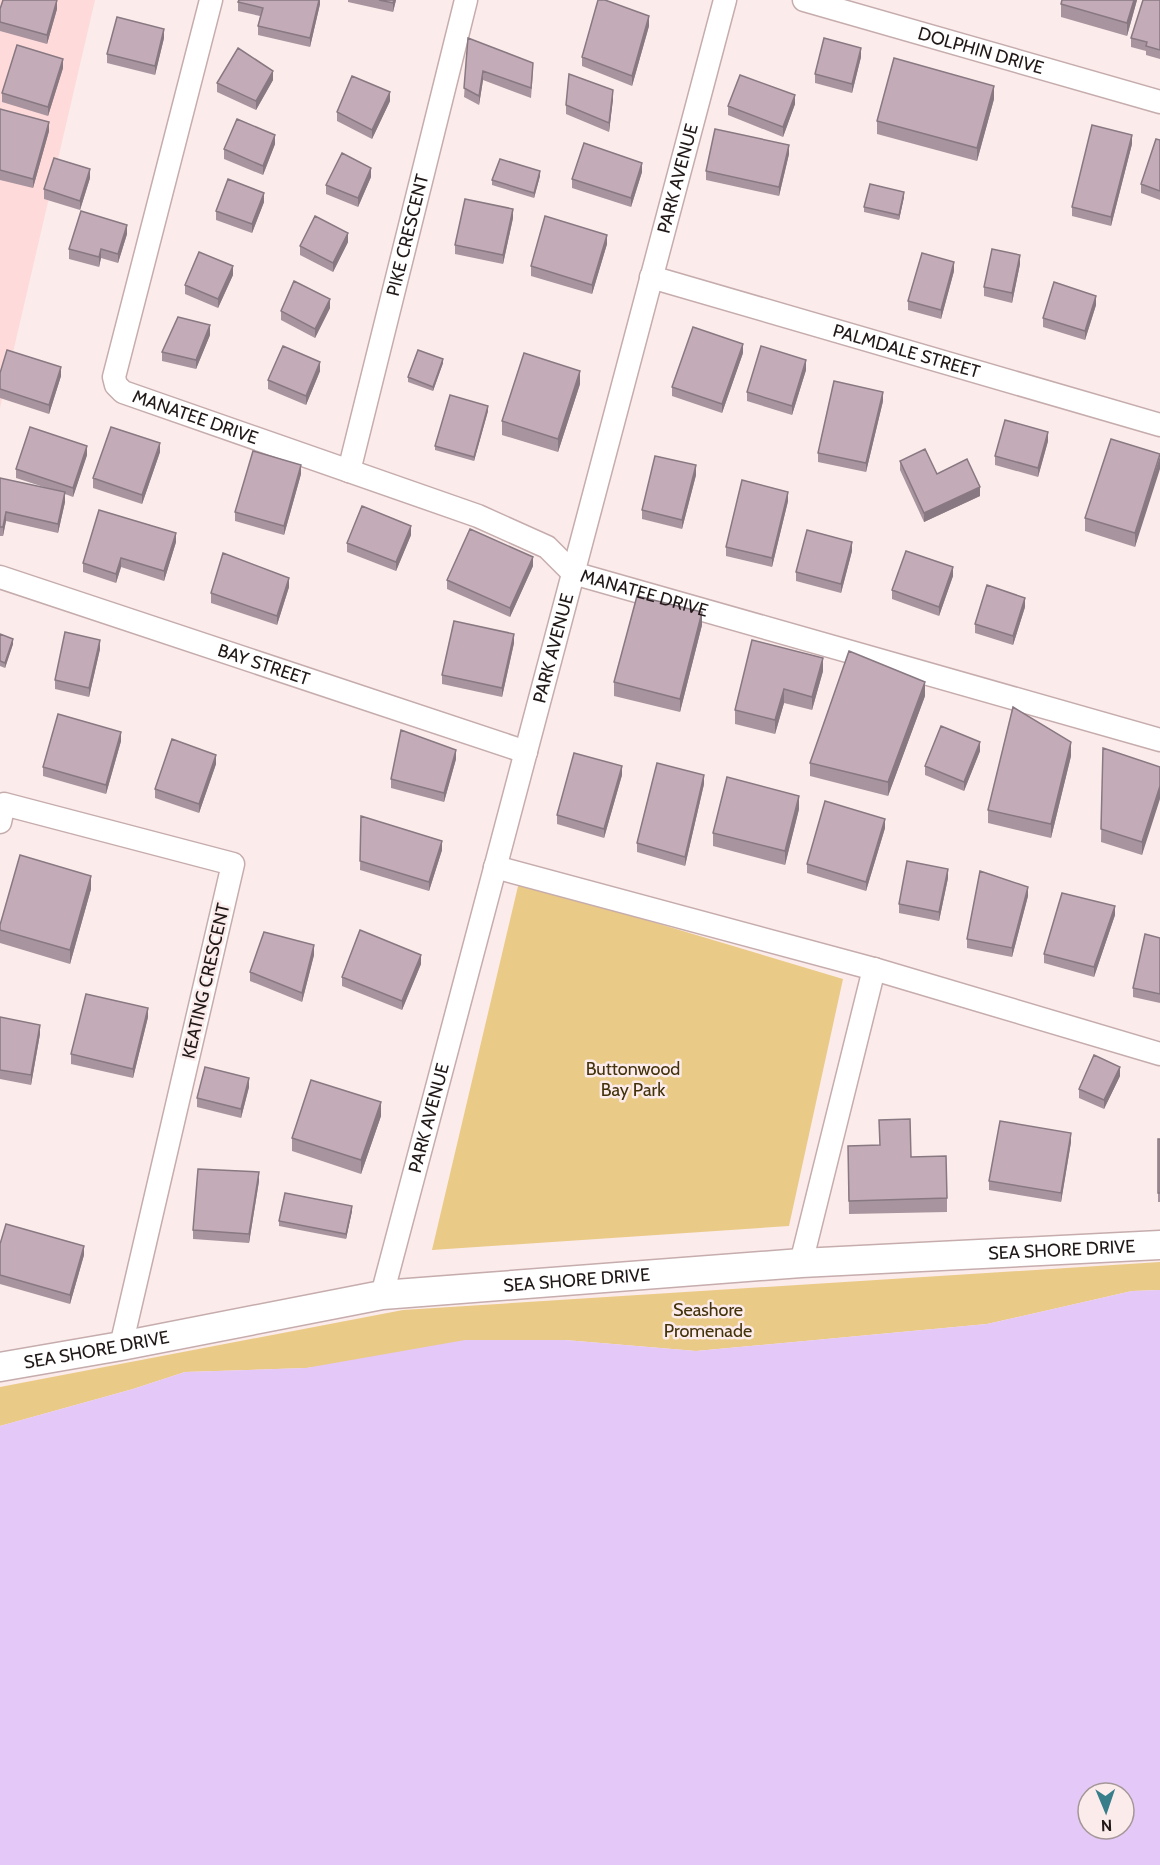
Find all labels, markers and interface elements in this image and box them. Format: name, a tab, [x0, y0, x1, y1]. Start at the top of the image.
street label: DOLPHIN DRIVE	[915, 22, 1046, 79]
street label: PARK AVENUE	[653, 121, 703, 236]
street label: PIKE CRESCENT	[382, 171, 433, 298]
street label: PALMDALE STREET	[830, 320, 983, 383]
street label: MANATEE DRIVE	[130, 385, 261, 449]
street label: MANATEE DRIVE	[578, 565, 711, 622]
street label: PARK AVENUE	[528, 591, 578, 706]
street label: BAY STREET	[215, 639, 313, 690]
street label: KEATING CRESCENT	[177, 901, 235, 1061]
park label: Buttonwood Bay Park	[586, 1058, 680, 1101]
street label: PARK AVENUE	[404, 1061, 454, 1175]
street label: SEA SHORE DRIVE	[988, 1235, 1136, 1265]
street label: SEA SHORE DRIVE	[502, 1264, 651, 1297]
park label: Seashore Promenade	[664, 1299, 752, 1342]
street label: SEA SHORE DRIVE	[22, 1326, 171, 1374]
north arrow	[1076, 1781, 1136, 1841]
text: N	[1101, 1816, 1112, 1835]

